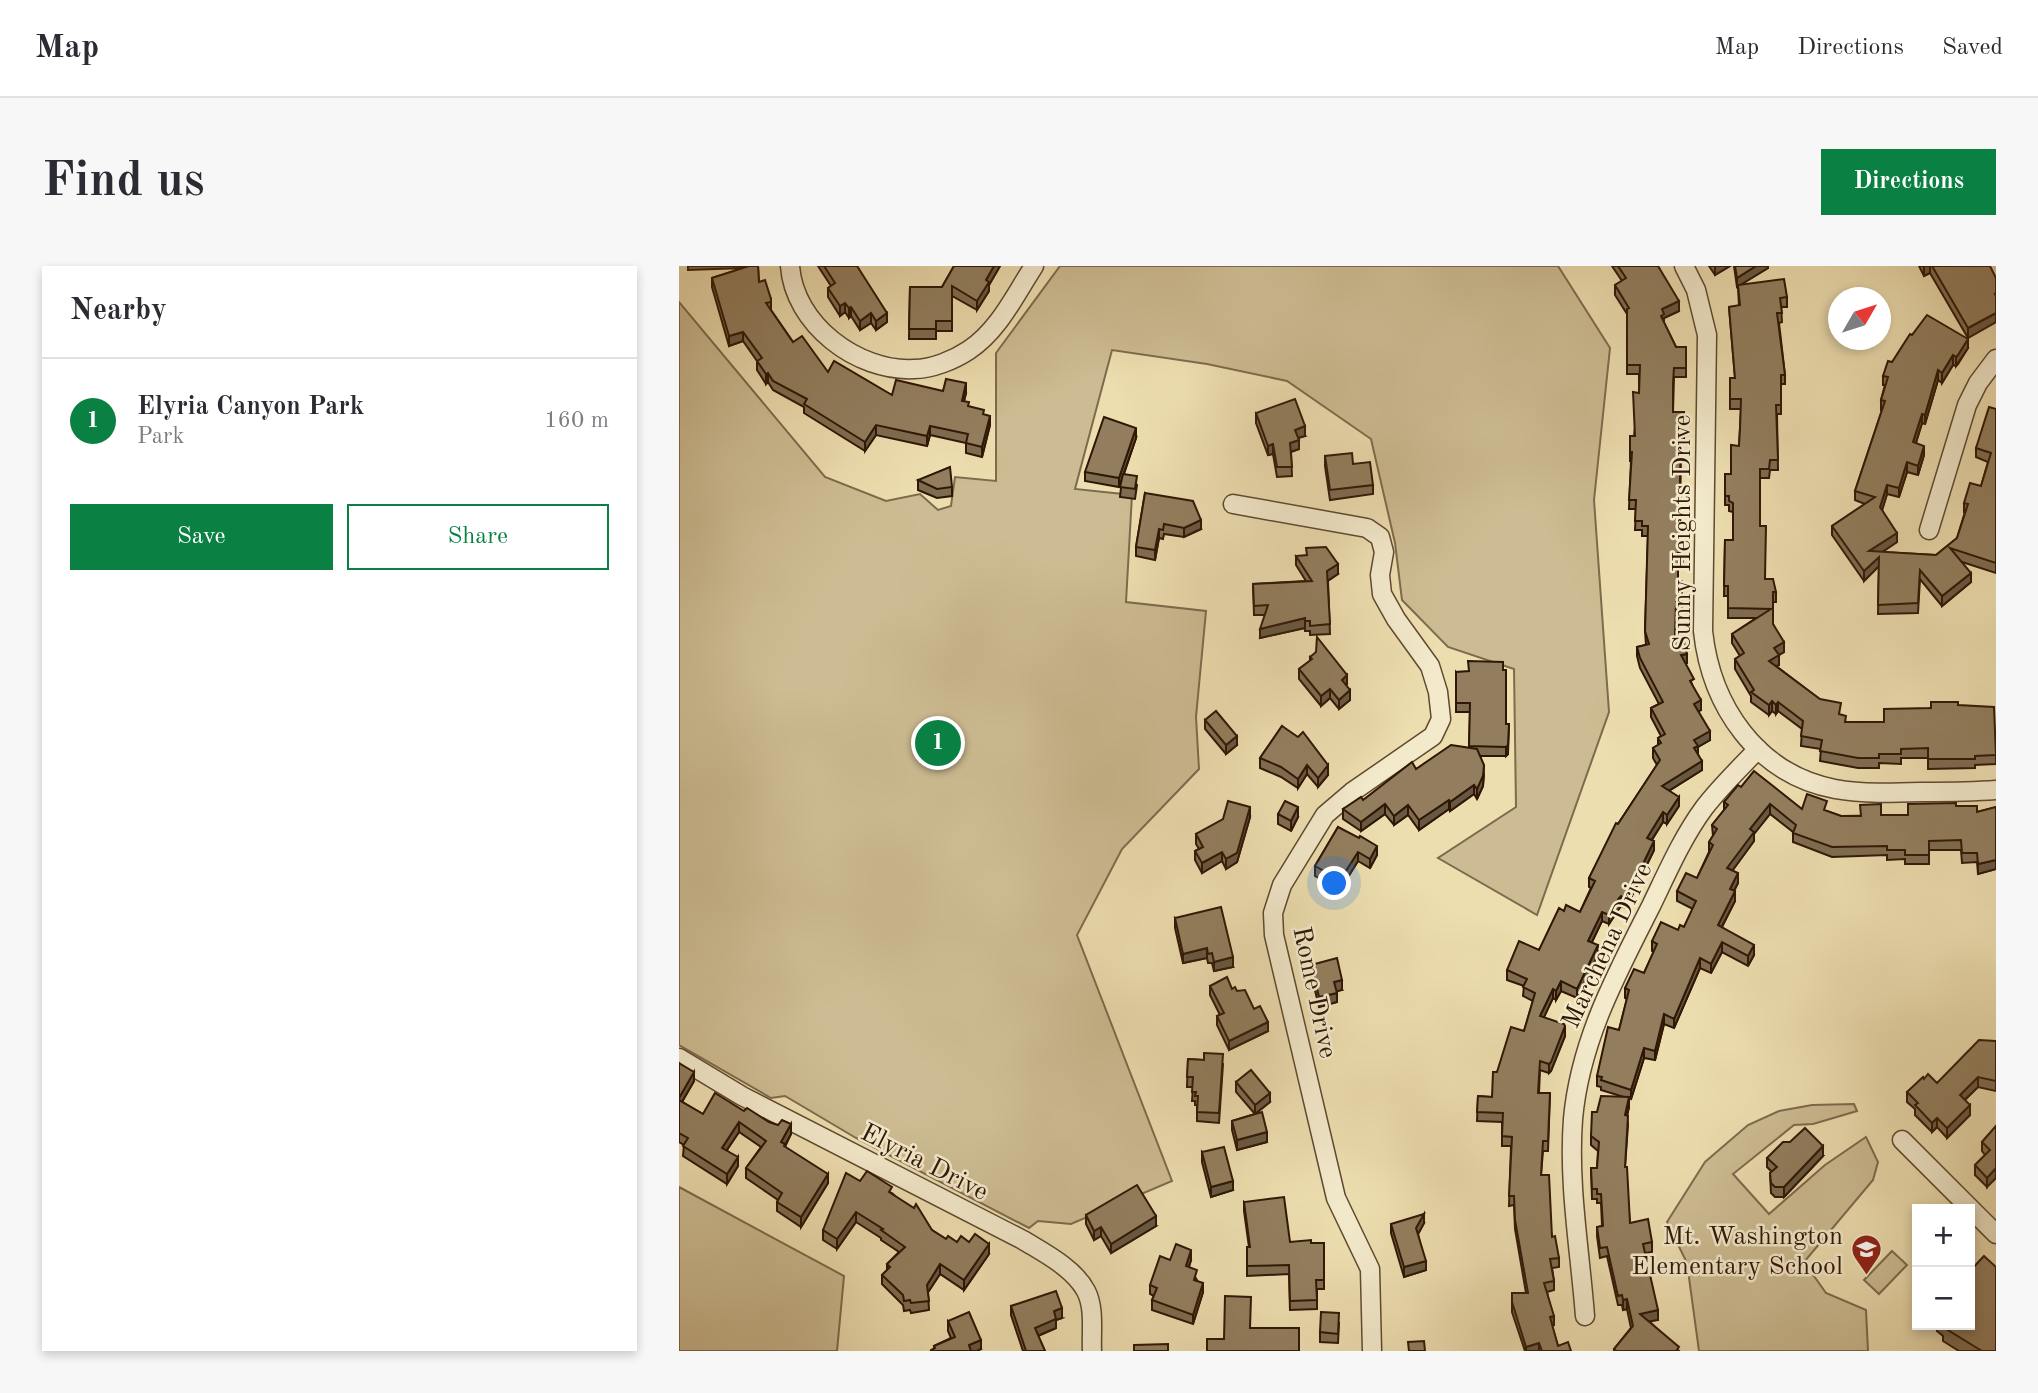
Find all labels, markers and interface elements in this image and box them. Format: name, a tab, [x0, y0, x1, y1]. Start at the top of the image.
text: Map	[35, 32, 99, 65]
text: Map	[1715, 36, 1759, 60]
text: Directions	[1797, 36, 1904, 60]
text: Saved	[1942, 36, 2003, 60]
button: Directions	[1821, 149, 1996, 215]
text: Find us	[42, 158, 205, 207]
north arrow	[1828, 287, 1891, 350]
text: Nearby	[70, 296, 167, 326]
text: Elyria Canyon Park	[137, 394, 364, 420]
text: 1	[86, 409, 100, 432]
text: 160 m	[544, 409, 609, 432]
street label: Sunny Heights Drive	[1670, 415, 1696, 651]
text: Park	[137, 425, 184, 448]
button: Save	[70, 504, 333, 570]
button: Share	[347, 504, 609, 570]
pin: 1	[915, 717, 961, 769]
street label: Marchena Drive	[1558, 859, 1657, 1033]
your location	[1317, 866, 1351, 900]
street label: Rome Drive	[1287, 924, 1341, 1061]
street label: Elyria Drive	[856, 1120, 992, 1206]
map controls	[1912, 1204, 1975, 1330]
button: +	[1912, 1204, 1975, 1267]
place label: Mt. Washington Elementary School	[1631, 1224, 1843, 1280]
school or university icon: Mt. Washington Elementary School	[1849, 1233, 1883, 1277]
button: −	[1912, 1267, 1975, 1330]

